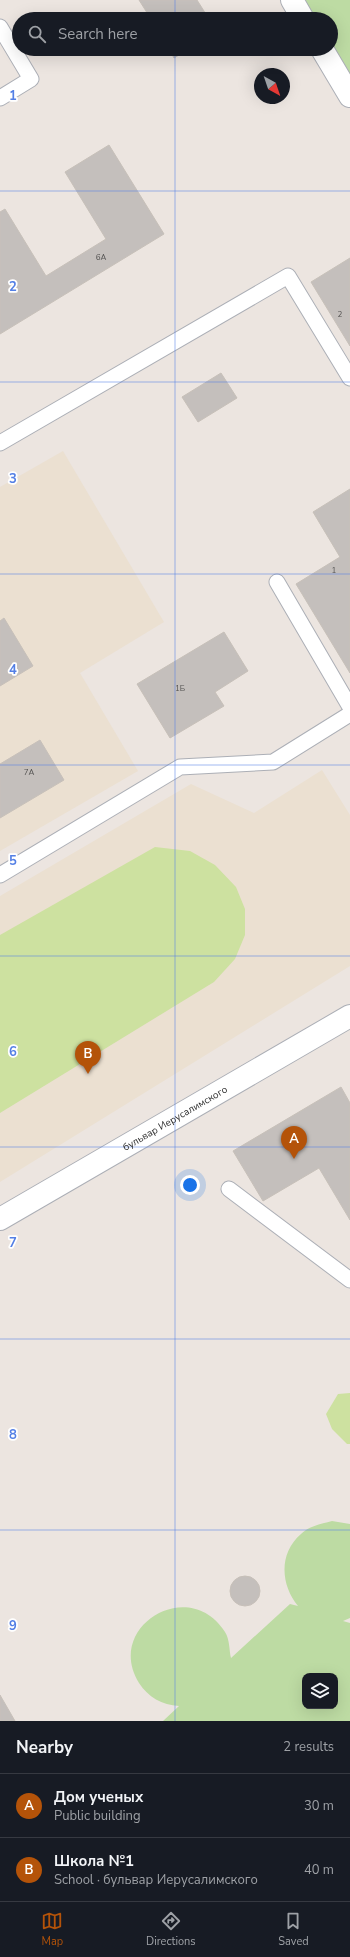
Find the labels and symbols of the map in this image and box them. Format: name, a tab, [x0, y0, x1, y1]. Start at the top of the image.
north arrow	[254, 68, 290, 104]
text: 1	[9, 87, 17, 105]
house number: 6А	[96, 252, 106, 263]
text: 2	[9, 278, 17, 296]
house number: 2	[338, 309, 343, 320]
text: 3	[9, 470, 17, 488]
house number: 1	[332, 565, 337, 576]
text: 4	[9, 661, 17, 679]
house number: 1Б	[175, 683, 185, 694]
house number: 7А	[24, 767, 34, 778]
text: 5	[9, 852, 17, 870]
pin: B	[75, 1041, 101, 1074]
text: 6	[9, 1043, 17, 1061]
street label: бульвар Иерусалимского	[120, 1082, 230, 1154]
pin: A	[281, 1126, 307, 1159]
your location	[180, 1175, 200, 1195]
text: 7	[9, 1234, 17, 1252]
text: 8	[9, 1426, 17, 1444]
text: 9	[9, 1617, 17, 1635]

